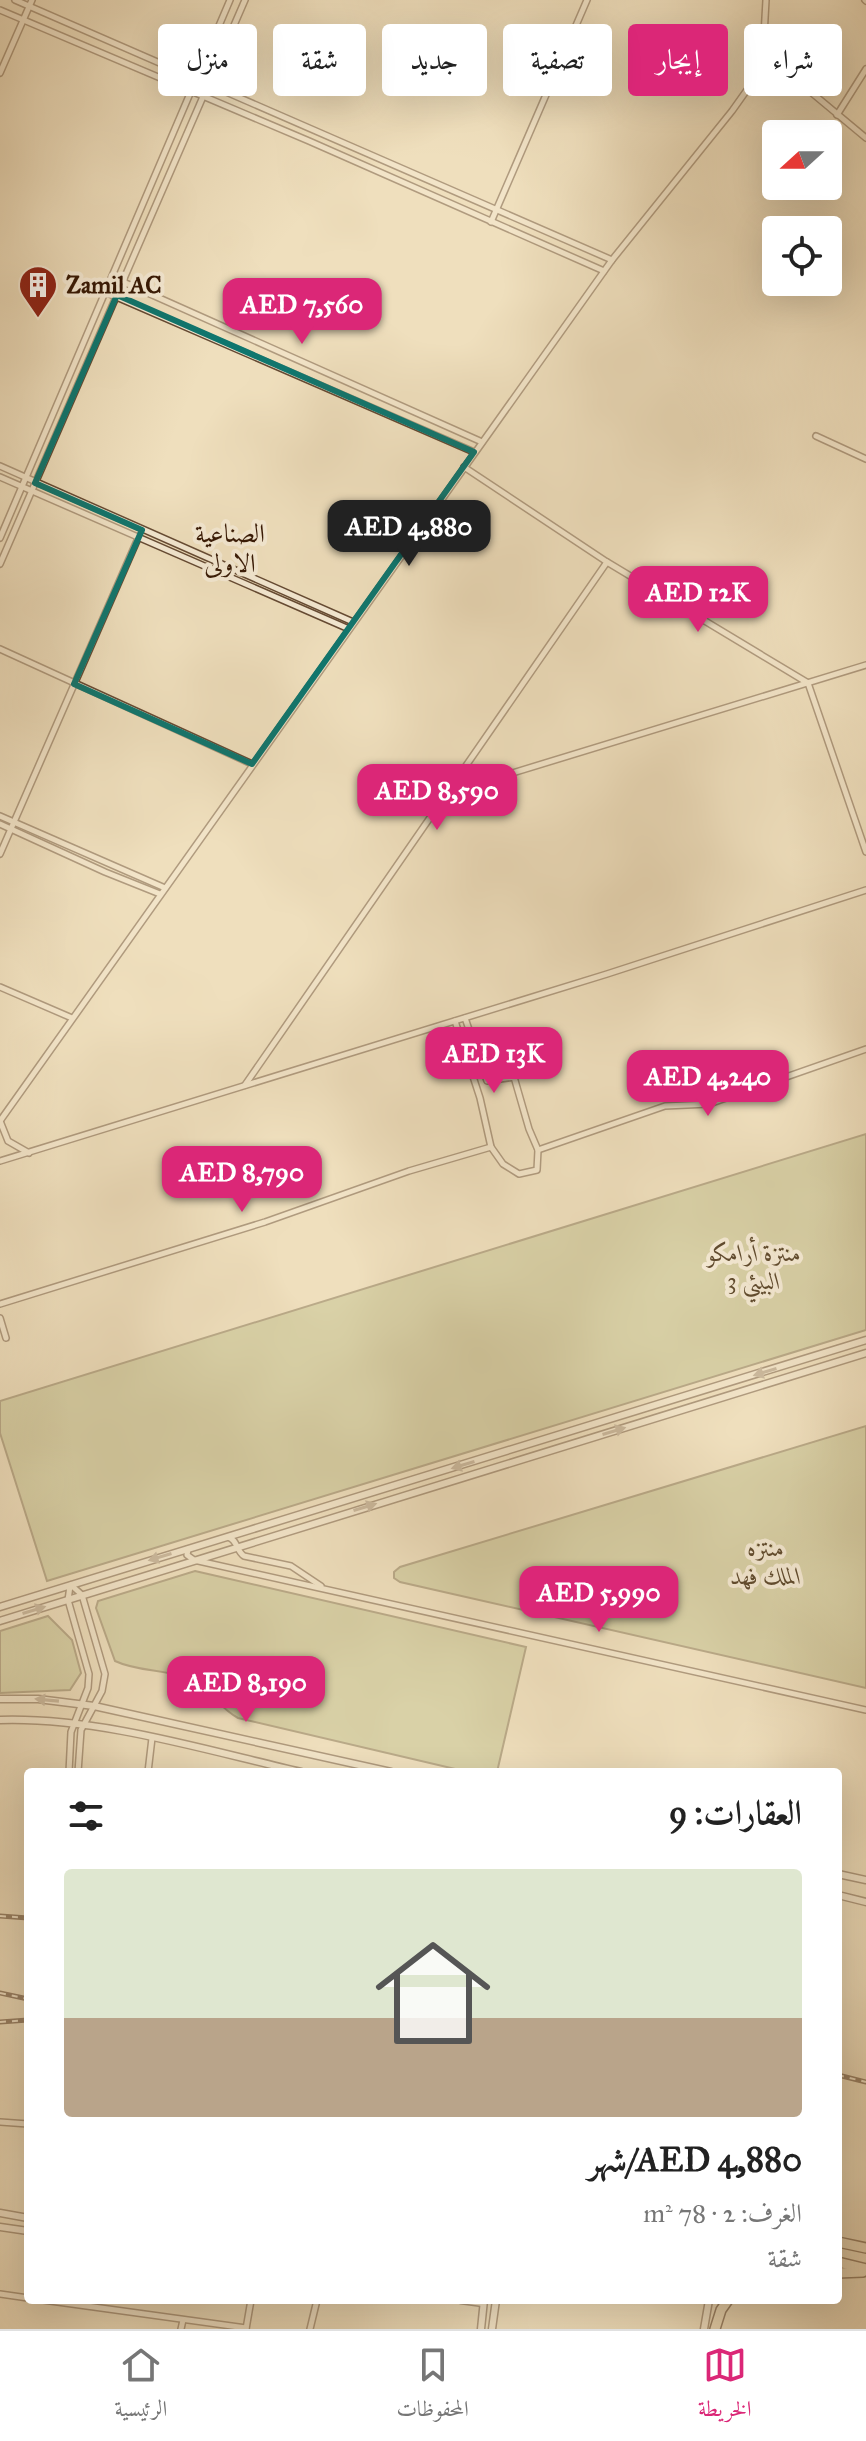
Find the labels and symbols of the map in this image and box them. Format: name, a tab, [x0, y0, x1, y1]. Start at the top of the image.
north arrow	[762, 120, 842, 200]
building icon: Zamil AC	[17, 264, 59, 319]
place label: Zamil AC	[66, 270, 162, 300]
pin: AED 7,560	[210, 278, 394, 346]
pin: AED 4,880	[317, 500, 501, 568]
district label: الصناعية الاولى	[195, 517, 265, 579]
pin: AED 12K	[624, 566, 772, 634]
pin: AED 8,590	[345, 764, 529, 832]
pin: AED 13K	[420, 1027, 568, 1095]
pin: AED 4,240	[616, 1050, 800, 1118]
pin: AED 8,790	[150, 1146, 334, 1214]
park label: منتزة أرامكو البيئي 3	[706, 1236, 801, 1303]
one-way arrow	[752, 1366, 776, 1379]
one-way arrow	[602, 1424, 626, 1437]
one-way arrow	[450, 1459, 474, 1472]
one-way arrow	[354, 1500, 378, 1513]
park label: منتزه الملك فهد	[731, 1533, 802, 1591]
one-way arrow	[148, 1551, 172, 1564]
pin: AED 5,990	[507, 1566, 691, 1634]
one-way arrow	[22, 1603, 46, 1616]
pin: AED 8,190	[154, 1656, 338, 1724]
one-way arrow	[34, 1693, 59, 1706]

